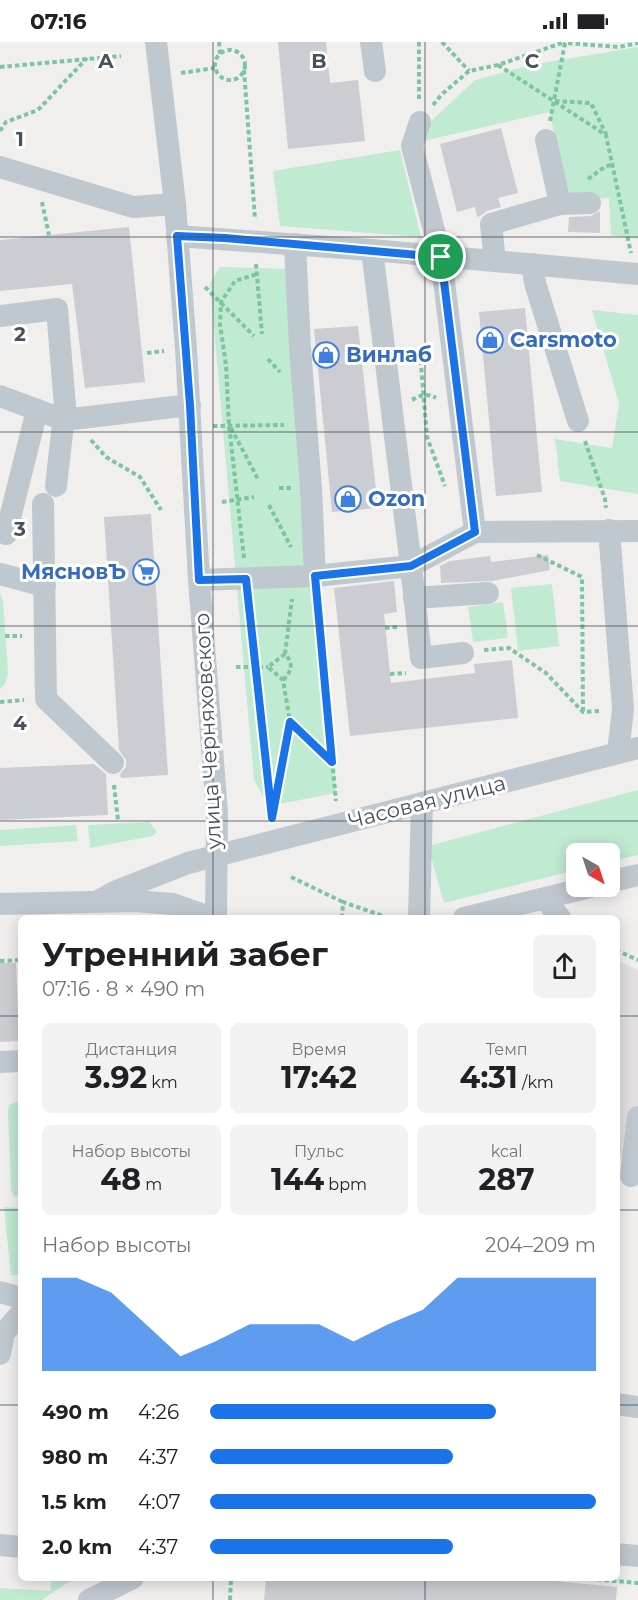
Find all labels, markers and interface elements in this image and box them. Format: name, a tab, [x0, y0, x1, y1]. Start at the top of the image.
text: 07:16	[30, 8, 86, 35]
text: A	[97, 49, 114, 73]
text: B	[311, 49, 327, 73]
text: C	[525, 49, 540, 73]
text: 1	[16, 127, 24, 151]
pin	[415, 231, 466, 282]
icon: arrive	[424, 240, 457, 273]
text: 2	[14, 322, 26, 346]
shop icon: Carsmoto	[475, 325, 505, 355]
place label: Carsmoto	[510, 327, 617, 352]
shop icon: Винлаб	[311, 340, 341, 370]
place label: Винлаб	[346, 342, 432, 367]
shop icon: Ozon	[333, 484, 363, 514]
place label: Ozon	[368, 486, 425, 511]
text: 3	[13, 517, 26, 541]
supermarket icon: МясновЪ	[131, 557, 161, 587]
place label: МясновЪ	[21, 559, 126, 584]
street label: улица Черняховского	[189, 612, 226, 851]
text: 4	[13, 711, 27, 735]
street label: Часовая улица	[346, 770, 508, 833]
north arrow	[566, 843, 620, 897]
map controls	[566, 843, 620, 897]
text: Утренний забег	[42, 934, 328, 974]
button: share	[533, 935, 596, 998]
text: 07:16 · 8 × 490 m	[42, 977, 205, 1001]
text: Дистанция	[85, 1040, 177, 1059]
text: Время	[291, 1040, 347, 1059]
text: Темп	[486, 1040, 528, 1059]
text: 3.92	[85, 1059, 147, 1096]
text: 17:42	[281, 1059, 357, 1096]
text: 4:31	[459, 1059, 518, 1096]
text: km	[147, 1073, 178, 1092]
text: /km	[518, 1073, 554, 1092]
text: Набор высоты	[72, 1142, 191, 1161]
text: Пульс	[294, 1142, 344, 1161]
text: kcal	[491, 1142, 523, 1161]
text: 48	[100, 1161, 141, 1198]
text: 144	[271, 1161, 324, 1198]
text: 287	[479, 1161, 535, 1198]
text: m	[141, 1175, 162, 1194]
text: bpm	[324, 1175, 367, 1194]
text: Набор высоты	[42, 1233, 191, 1257]
text: 204–209 m	[485, 1233, 596, 1257]
text: 490 m	[42, 1400, 109, 1424]
text: 4:26	[138, 1400, 179, 1424]
text: 980 m	[42, 1445, 108, 1469]
text: 4:37	[138, 1445, 178, 1469]
text: 1.5 km	[42, 1490, 107, 1514]
text: 4:07	[138, 1490, 180, 1514]
text: 2.0 km	[42, 1535, 112, 1559]
text: 4:37	[138, 1535, 178, 1559]

